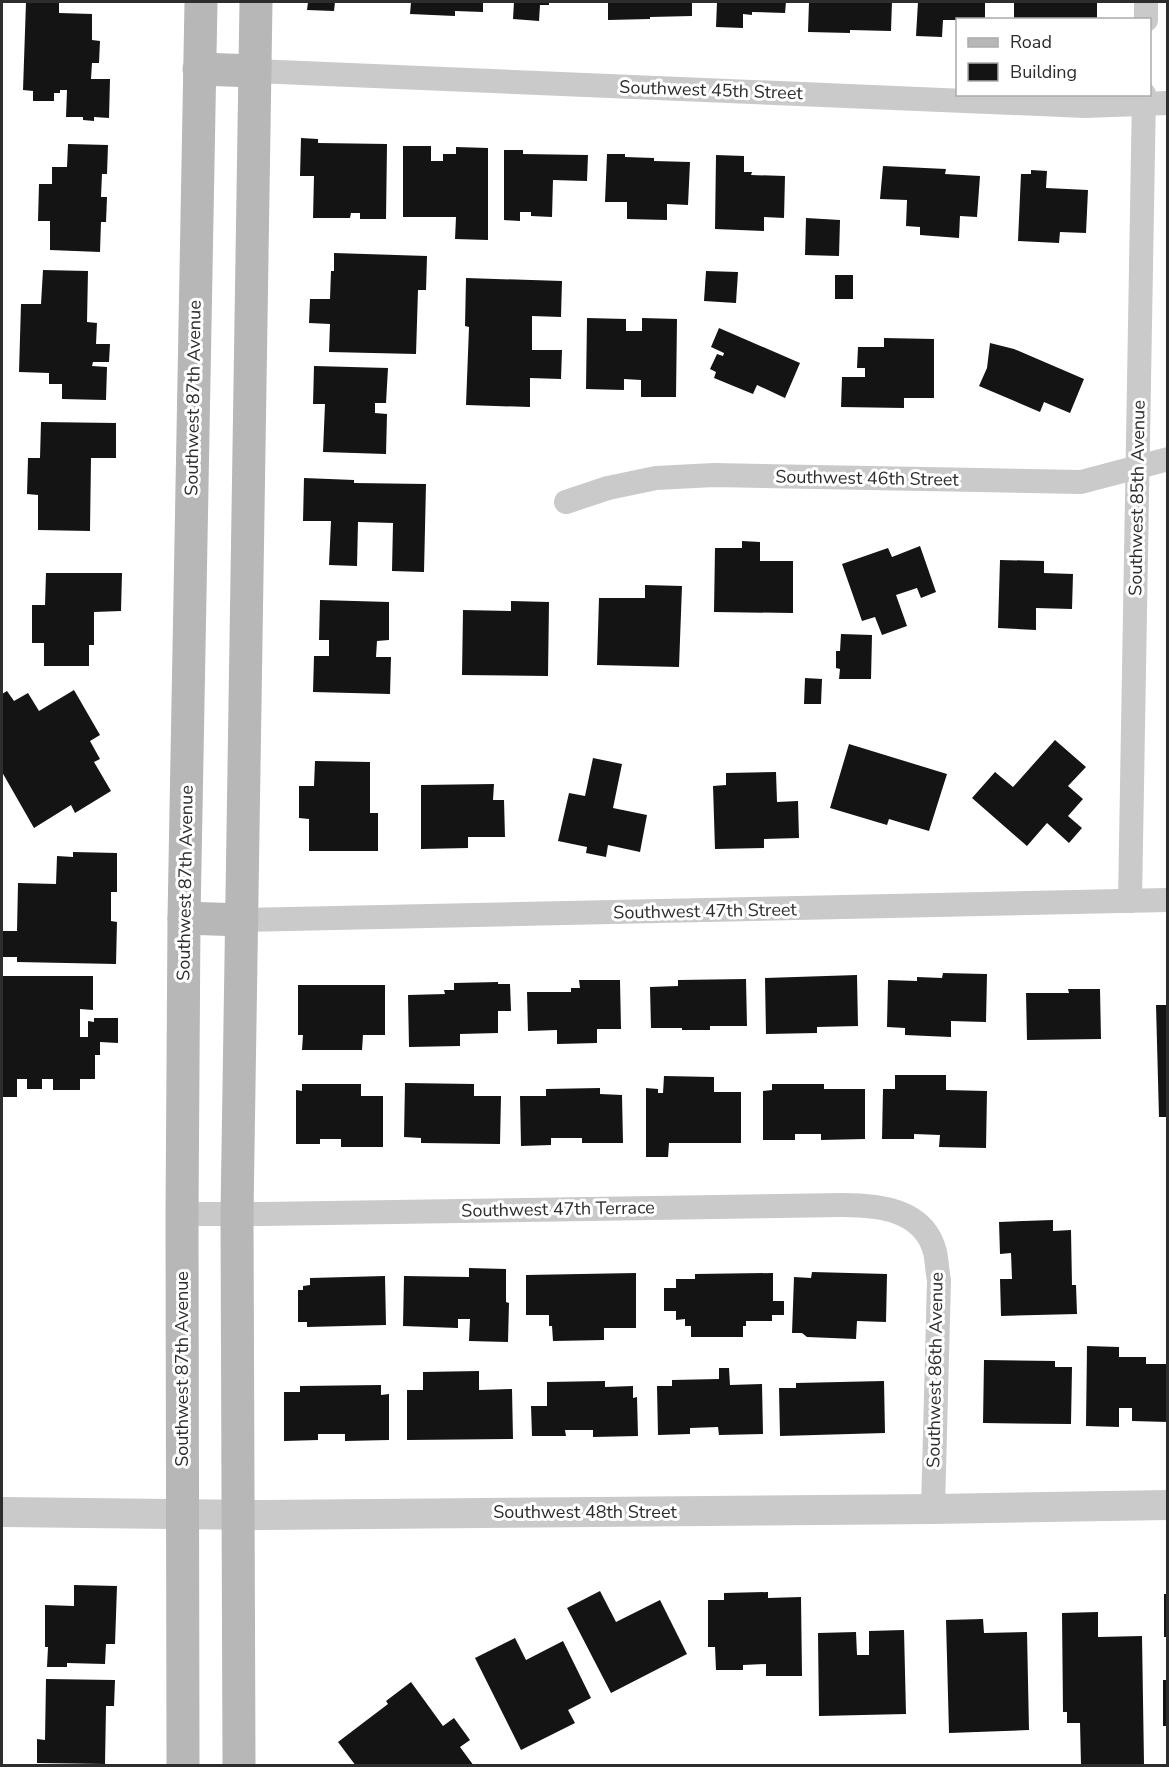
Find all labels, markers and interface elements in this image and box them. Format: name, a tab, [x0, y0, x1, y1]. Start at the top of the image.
legend	[956, 18, 1151, 96]
text: Road	[1010, 30, 1052, 54]
text: Building	[1010, 60, 1077, 84]
street label: Southwest 45th Street	[619, 75, 804, 105]
street label: Southwest 87th Avenue	[179, 300, 207, 496]
street label: Southwest 85th Avenue	[1123, 400, 1151, 596]
street label: Southwest 46th Street	[775, 464, 960, 492]
street label: Southwest 87th Avenue	[171, 785, 199, 981]
street label: Southwest 47th Street	[613, 897, 798, 925]
street label: Southwest 47th Terrace	[461, 1195, 655, 1223]
street label: Southwest 87th Avenue	[170, 1271, 194, 1467]
street label: Southwest 86th Avenue	[921, 1272, 949, 1468]
street label: Southwest 48th Street	[493, 1500, 677, 1524]

